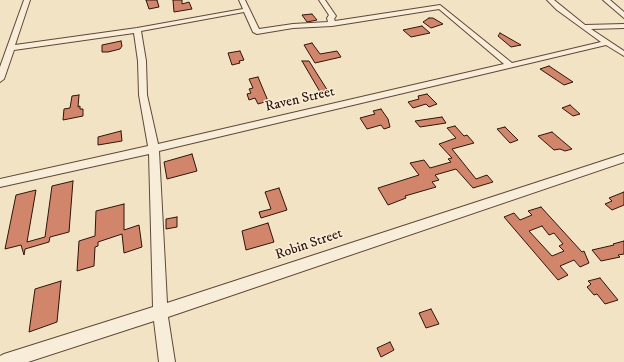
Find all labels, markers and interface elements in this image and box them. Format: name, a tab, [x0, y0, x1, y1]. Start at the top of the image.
street label: Raven Street	[264, 84, 336, 116]
street label: Robin Street	[273, 226, 345, 264]

